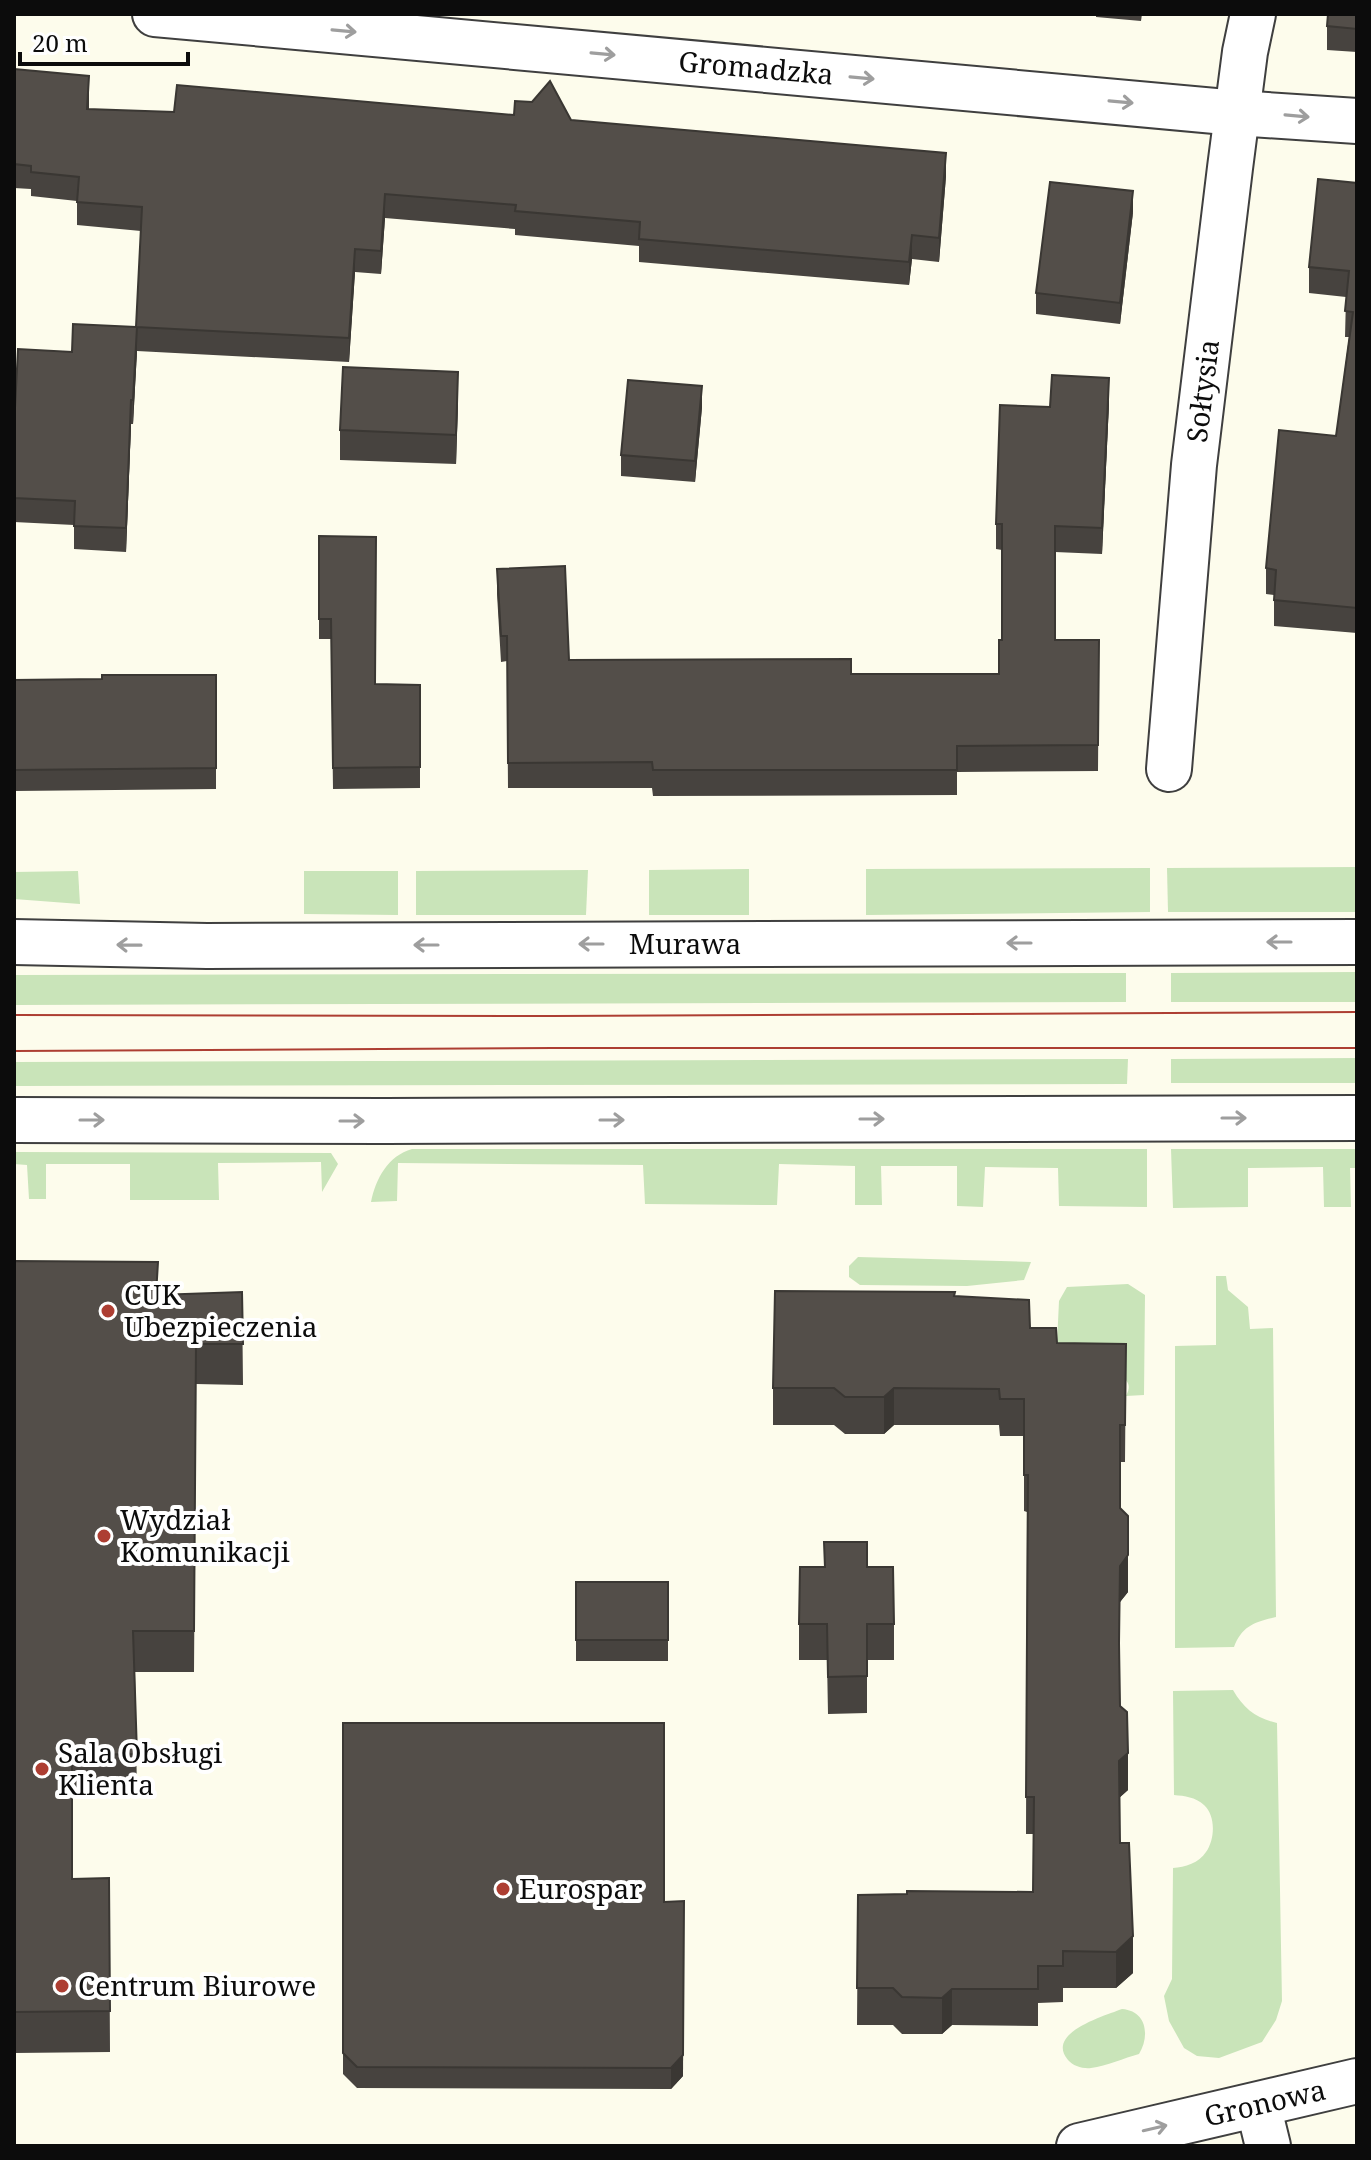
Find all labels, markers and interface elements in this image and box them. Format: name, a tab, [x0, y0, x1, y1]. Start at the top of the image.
scale bar	[20, 16, 188, 66]
one-way arrow	[330, 24, 357, 39]
text: 20 m	[32, 26, 88, 59]
street label: Gromadzka	[677, 41, 835, 93]
one-way arrow	[589, 47, 616, 62]
one-way arrow	[848, 71, 875, 86]
one-way arrow	[1107, 95, 1134, 110]
one-way arrow	[1283, 109, 1310, 124]
street label: Sołtysia	[1177, 337, 1227, 445]
street label: Murawa	[629, 924, 741, 962]
one-way arrow	[1266, 934, 1293, 950]
one-way arrow	[1006, 935, 1033, 950]
one-way arrow	[578, 936, 605, 952]
one-way arrow	[116, 937, 143, 953]
one-way arrow	[413, 937, 440, 953]
one-way arrow	[1220, 1110, 1247, 1126]
one-way arrow	[858, 1111, 885, 1127]
one-way arrow	[78, 1112, 105, 1128]
one-way arrow	[598, 1112, 625, 1128]
one-way arrow	[338, 1113, 365, 1129]
place label: CUK Ubezpieczenia	[124, 1275, 318, 1345]
marker: CUK Ubezpieczenia	[99, 1302, 117, 1320]
place label: Wydział Komunikacji	[120, 1500, 290, 1570]
marker: Wydział Komunikacji	[95, 1527, 113, 1545]
place label: Sala Obsługi Klienta	[58, 1733, 222, 1803]
marker: Sala Obsługi Klienta	[33, 1760, 51, 1778]
place label: Eurospar	[519, 1869, 642, 1907]
marker: Eurospar	[494, 1880, 512, 1898]
place label: Centrum Biurowe	[78, 1966, 316, 2004]
marker: Centrum Biurowe	[53, 1977, 71, 1995]
street label: Gronowa	[1200, 2070, 1329, 2134]
one-way arrow	[1141, 2120, 1167, 2135]

